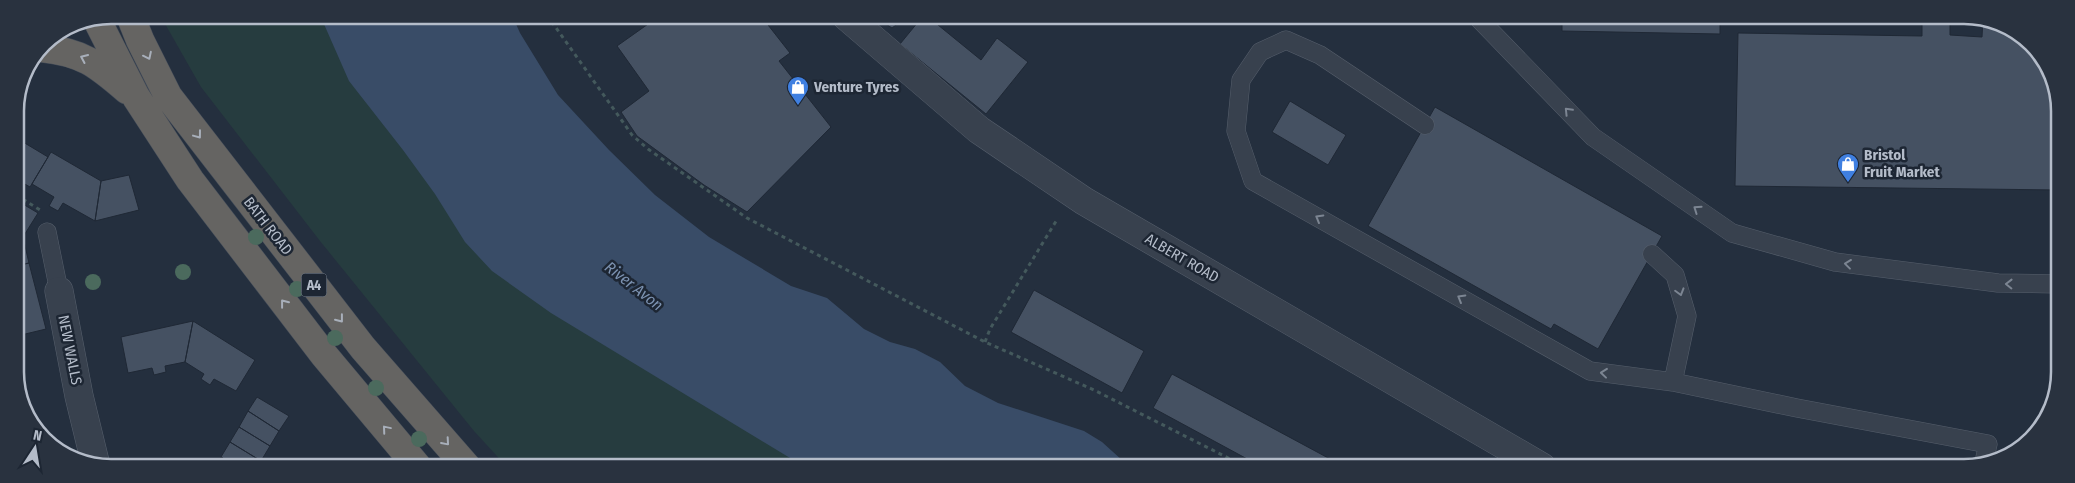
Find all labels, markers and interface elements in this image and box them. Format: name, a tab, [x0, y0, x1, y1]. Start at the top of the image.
one-way arrow	[142, 51, 152, 60]
one-way arrow	[80, 54, 89, 64]
shop icon: Venture Tyres	[786, 75, 810, 106]
place label: Venture Tyres	[813, 78, 899, 96]
one-way arrow	[1565, 108, 1574, 117]
one-way arrow	[192, 129, 200, 138]
place label: Bristol Fruit Market	[1864, 146, 1940, 181]
shop icon: Bristol Fruit Market	[1836, 152, 1860, 183]
street label: BATH ROAD	[240, 193, 296, 259]
one-way arrow	[1694, 206, 1703, 215]
one-way arrow	[1316, 214, 1325, 224]
street label: ALBERT ROAD	[1142, 230, 1222, 286]
water label: River Avon	[601, 257, 667, 315]
one-way arrow	[1844, 259, 1852, 270]
road number: A4	[302, 274, 326, 296]
one-way arrow	[2005, 279, 2013, 289]
one-way arrow	[1675, 287, 1685, 295]
one-way arrow	[1457, 295, 1466, 305]
one-way arrow	[281, 300, 289, 309]
one-way arrow	[334, 313, 343, 323]
street label: NEW WALLS	[54, 314, 86, 386]
one-way arrow	[1600, 368, 1608, 379]
north arrow	[10, 423, 60, 473]
one-way arrow	[383, 426, 391, 435]
text: N	[32, 427, 43, 445]
one-way arrow	[440, 437, 449, 446]

